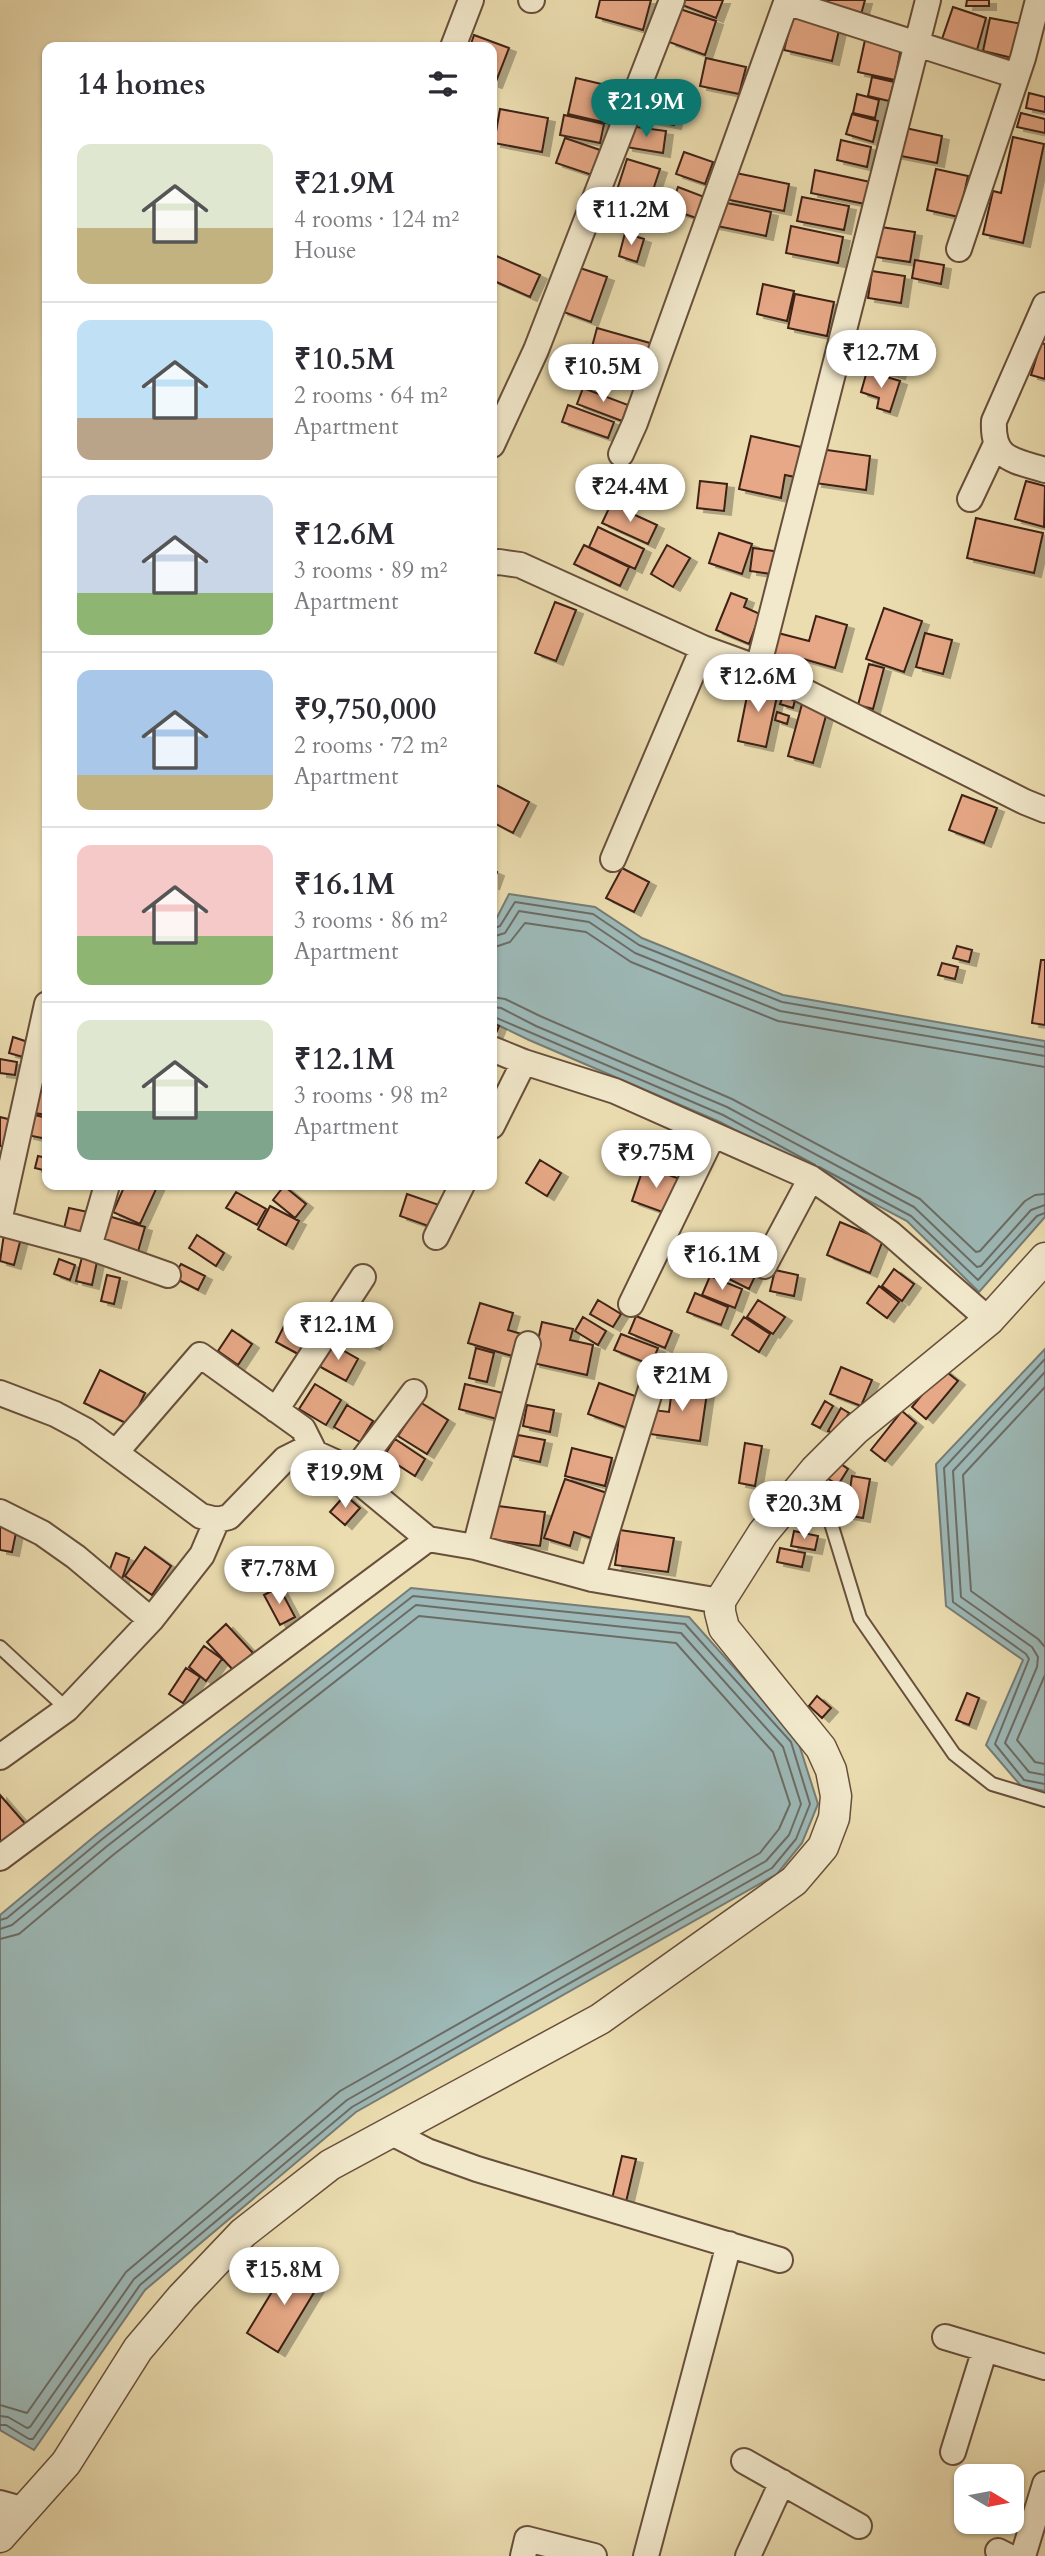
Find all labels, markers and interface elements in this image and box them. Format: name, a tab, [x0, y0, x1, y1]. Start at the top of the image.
text: 14 homes	[77, 64, 206, 105]
icon: filters	[424, 65, 462, 103]
pin: ₹21.9M	[589, 80, 703, 139]
text: ₹21.9M	[607, 86, 685, 117]
text: ₹21.9M	[294, 163, 395, 204]
icon: home	[133, 172, 217, 256]
pin: ₹11.2M	[574, 188, 688, 247]
text: ₹11.2M	[592, 194, 670, 225]
text: 4 rooms · 124 m²	[294, 204, 459, 235]
text: House	[294, 235, 356, 266]
pin: ₹12.7M	[824, 330, 938, 390]
text: ₹12.7M	[842, 337, 920, 368]
text: ₹10.5M	[294, 339, 395, 380]
pin: ₹10.5M	[546, 344, 660, 404]
icon: home	[133, 348, 217, 432]
text: ₹10.5M	[564, 351, 642, 382]
text: 2 rooms · 64 m²	[294, 380, 447, 411]
text: Apartment	[294, 411, 398, 442]
pin: ₹24.4M	[573, 464, 687, 524]
text: ₹24.4M	[591, 471, 669, 502]
text: ₹12.6M	[294, 514, 395, 555]
icon: home	[133, 523, 217, 607]
text: 3 rooms · 89 m²	[294, 555, 447, 586]
text: Apartment	[294, 586, 398, 617]
pin: ₹12.6M	[701, 654, 815, 714]
text: ₹12.6M	[719, 661, 797, 692]
text: ₹9,750,000	[294, 689, 436, 730]
icon: home	[133, 698, 217, 782]
text: 2 rooms · 72 m²	[294, 730, 447, 761]
text: Apartment	[294, 761, 398, 792]
text: ₹16.1M	[294, 864, 395, 905]
icon: home	[133, 873, 217, 957]
text: 3 rooms · 86 m²	[294, 905, 447, 936]
text: Apartment	[294, 936, 398, 967]
text: ₹12.1M	[294, 1039, 395, 1080]
icon: home	[133, 1048, 217, 1132]
text: 3 rooms · 98 m²	[294, 1080, 447, 1111]
text: Apartment	[294, 1111, 398, 1142]
pin: ₹9.75M	[599, 1130, 713, 1190]
text: ₹9.75M	[617, 1137, 695, 1168]
pin: ₹16.1M	[665, 1232, 779, 1292]
text: ₹16.1M	[683, 1239, 761, 1270]
pin: ₹12.1M	[281, 1302, 395, 1362]
text: ₹12.1M	[299, 1309, 377, 1340]
pin: ₹21M	[641, 1354, 723, 1413]
text: ₹21M	[652, 1360, 712, 1391]
pin: ₹19.9M	[288, 1450, 402, 1510]
text: ₹19.9M	[306, 1457, 384, 1488]
pin: ₹20.3M	[747, 1482, 861, 1541]
text: ₹20.3M	[765, 1488, 843, 1519]
pin: ₹7.78M	[222, 1546, 336, 1606]
text: ₹7.78M	[240, 1553, 318, 1584]
pin: ₹15.8M	[227, 2248, 341, 2307]
text: ₹15.8M	[245, 2254, 323, 2285]
north arrow	[954, 2464, 1024, 2534]
map controls	[954, 2464, 1024, 2534]

